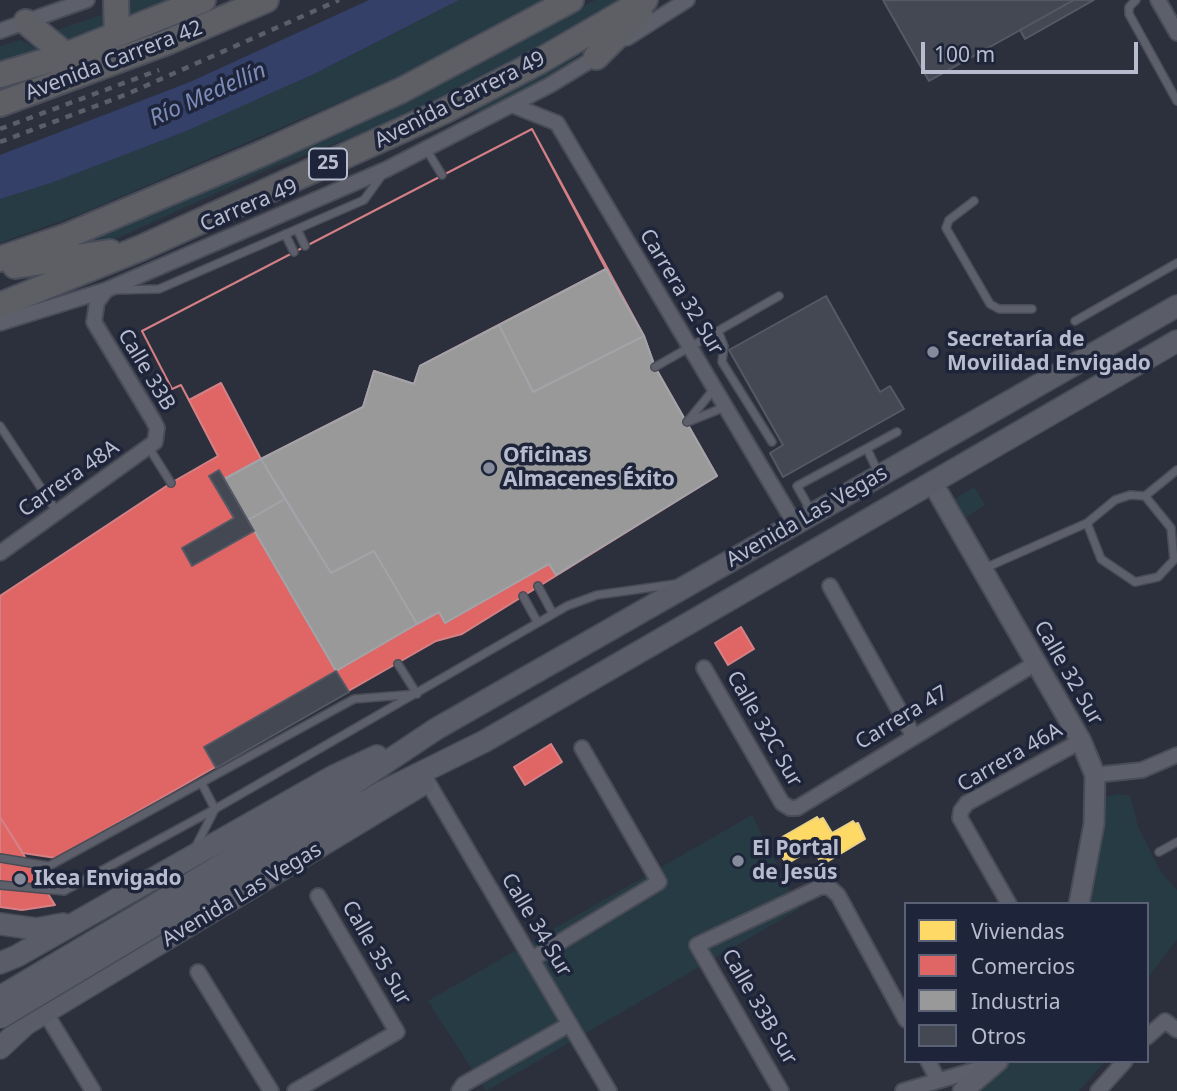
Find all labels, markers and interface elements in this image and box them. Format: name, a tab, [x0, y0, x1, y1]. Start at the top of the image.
street label: Avenida Carrera 42	[22, 16, 206, 106]
scale bar	[925, 28, 1142, 72]
text: 100 m	[934, 40, 995, 68]
street label: Avenida Carrera 49	[371, 46, 549, 154]
water label: Río Medellín	[145, 57, 271, 133]
road number: 25	[309, 148, 347, 180]
street label: Carrera 49	[197, 174, 301, 238]
street label: Carrera 32 Sur	[634, 225, 728, 359]
street label: Calle 33B	[112, 325, 180, 415]
place label: Secretaría de Movilidad Envigado	[947, 327, 1151, 377]
marker: Secretaría de Movilidad Envigado	[925, 344, 941, 360]
street label: Carrera 48A	[14, 435, 124, 523]
place label: Oficinas Almacenes Éxito	[503, 443, 675, 493]
marker: Oficinas Almacenes Éxito	[481, 460, 497, 476]
street label: Avenida Las Vegas	[722, 461, 892, 573]
street label: Calle 32 Sur	[1028, 617, 1108, 729]
street label: Calle 32C Sur	[721, 667, 807, 791]
street label: Carrera 47	[851, 681, 953, 755]
street label: Carrera 46A	[953, 718, 1067, 798]
place label: El Portal de Jesús	[752, 836, 839, 886]
street label: Avenida Las Vegas	[158, 837, 326, 953]
marker: El Portal de Jesús	[730, 853, 746, 869]
place label: Ikea Envigado	[34, 866, 182, 892]
street label: Calle 34 Sur	[495, 869, 577, 981]
marker: Ikea Envigado	[12, 871, 28, 887]
street label: Calle 35 Sur	[336, 897, 416, 1009]
legend	[904, 902, 1149, 1063]
text: Viviendas	[971, 917, 1065, 945]
street label: Calle 33B Sur	[716, 945, 802, 1069]
text: Comercios	[971, 952, 1075, 980]
text: Industria	[971, 987, 1061, 1015]
text: Otros	[971, 1022, 1026, 1050]

